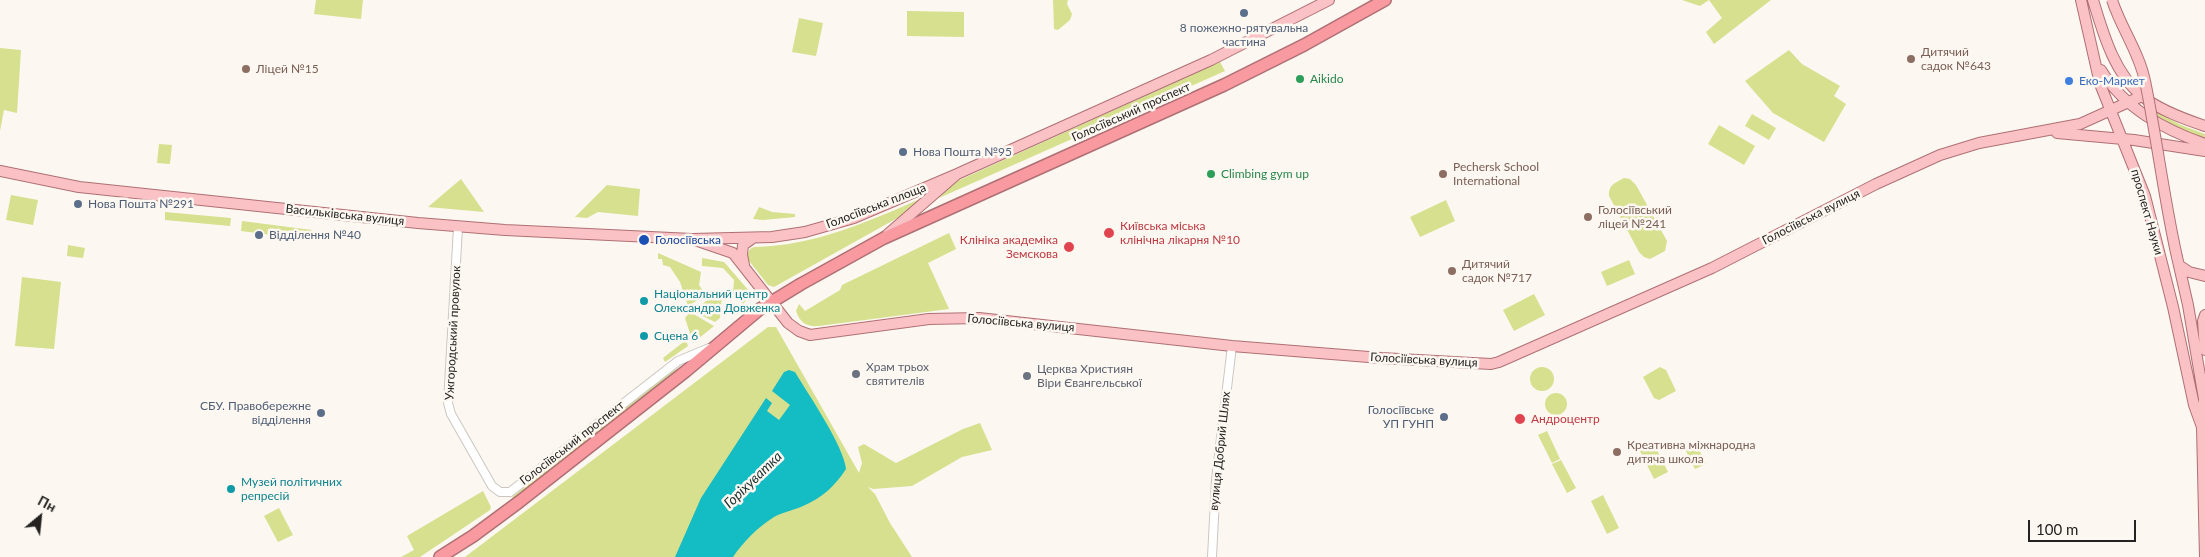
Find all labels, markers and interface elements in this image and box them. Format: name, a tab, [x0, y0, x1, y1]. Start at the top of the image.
marker: 8 пожежно-рятувальна частина	[1238, 7, 1250, 19]
place label: 8 пожежно-рятувальна частина	[1180, 21, 1308, 49]
place label: Дитячий садок №643	[1921, 45, 1991, 73]
marker: Дитячий садок №643	[1905, 53, 1917, 65]
place label: Ліцей №15	[256, 62, 319, 76]
marker: Ліцей №15	[240, 63, 252, 75]
place label: Aikido	[1310, 72, 1343, 86]
marker: Aikido	[1294, 73, 1306, 85]
place label: Еко-Маркет	[2079, 74, 2145, 88]
marker: Еко-Маркет	[2063, 75, 2075, 87]
street label: Голосіївський проспект	[1069, 79, 1193, 145]
place label: Нова Пошта №95	[913, 145, 1012, 159]
marker: Нова Пошта №95	[897, 146, 909, 158]
place label: Pechersk School International	[1453, 160, 1539, 188]
place label: Climbing gym up	[1221, 167, 1309, 181]
street label: проспект Науки	[2128, 167, 2166, 257]
marker: Climbing gym up	[1205, 168, 1217, 180]
marker: Pechersk School International	[1437, 168, 1449, 180]
street label: Голосіївська площа	[824, 180, 928, 232]
street label: Голосіївська вулиця	[1760, 186, 1862, 248]
place label: Нова Пошта №291	[88, 197, 194, 211]
marker: Нова Пошта №291	[72, 198, 84, 210]
street label: Васильківська вулиця	[285, 202, 405, 228]
place label: Голосіївський ліцей №241	[1598, 203, 1672, 231]
marker: Голосіївський ліцей №241	[1582, 211, 1594, 223]
place label: Київська міська клінічна лікарня №10	[1120, 219, 1240, 247]
marker: Київська міська клінічна лікарня №10	[1102, 226, 1116, 240]
place label: Відділення №40	[269, 228, 361, 242]
marker: Відділення №40	[253, 229, 265, 241]
marker: Голосіївська	[637, 233, 651, 247]
place label: Голосіївська	[655, 233, 721, 247]
place label: Клініка академіка Земскова	[960, 233, 1058, 261]
marker: Клініка академіка Земскова	[1062, 240, 1076, 254]
place label: Дитячий садок №717	[1462, 257, 1532, 285]
street label: Ужгородський провулок	[442, 265, 464, 401]
marker: Дитячий садок №717	[1446, 265, 1458, 277]
place label: Національний центр Олександра Довженка	[654, 287, 780, 315]
marker: Національний центр Олександра Довженка	[638, 295, 650, 307]
street label: Голосіївська вулиця	[967, 311, 1075, 335]
place label: Сцена 6	[654, 329, 698, 343]
marker: Сцена 6	[638, 330, 650, 342]
street label: Голосіївська вулиця	[1370, 350, 1478, 370]
place label: Храм трьох святителів	[866, 360, 929, 388]
place label: Церква Християн Віри Євангельської	[1037, 362, 1142, 390]
marker: Храм трьох святителів	[850, 368, 862, 380]
marker: Церква Християн Віри Євангельської	[1021, 370, 1033, 382]
street label: вулиця Добрий Шлях	[1207, 391, 1233, 511]
street label: Голосіївський проспект	[517, 398, 627, 488]
place label: СБУ. Правобережне відділення	[200, 399, 311, 427]
place label: Голосіївське УП ГУНП	[1368, 403, 1434, 431]
marker: СБУ. Правобережне відділення	[315, 407, 327, 419]
marker: Голосіївське УП ГУНП	[1438, 411, 1450, 423]
marker: Андроцентр	[1513, 412, 1527, 426]
place label: Андроцентр	[1531, 412, 1600, 426]
place label: Креативна міжнародна дитяча школа	[1627, 438, 1756, 466]
marker: Креативна міжнародна дитяча школа	[1611, 446, 1623, 458]
water label: Горіхуватка	[720, 448, 786, 512]
place label: Музей політичних репресій	[241, 475, 342, 503]
marker: Музей політичних репресій	[225, 483, 237, 495]
north arrow	[15, 492, 65, 542]
text: Пн	[35, 492, 59, 515]
scale bar	[2030, 510, 2138, 542]
text: 100 m	[2036, 520, 2078, 538]

